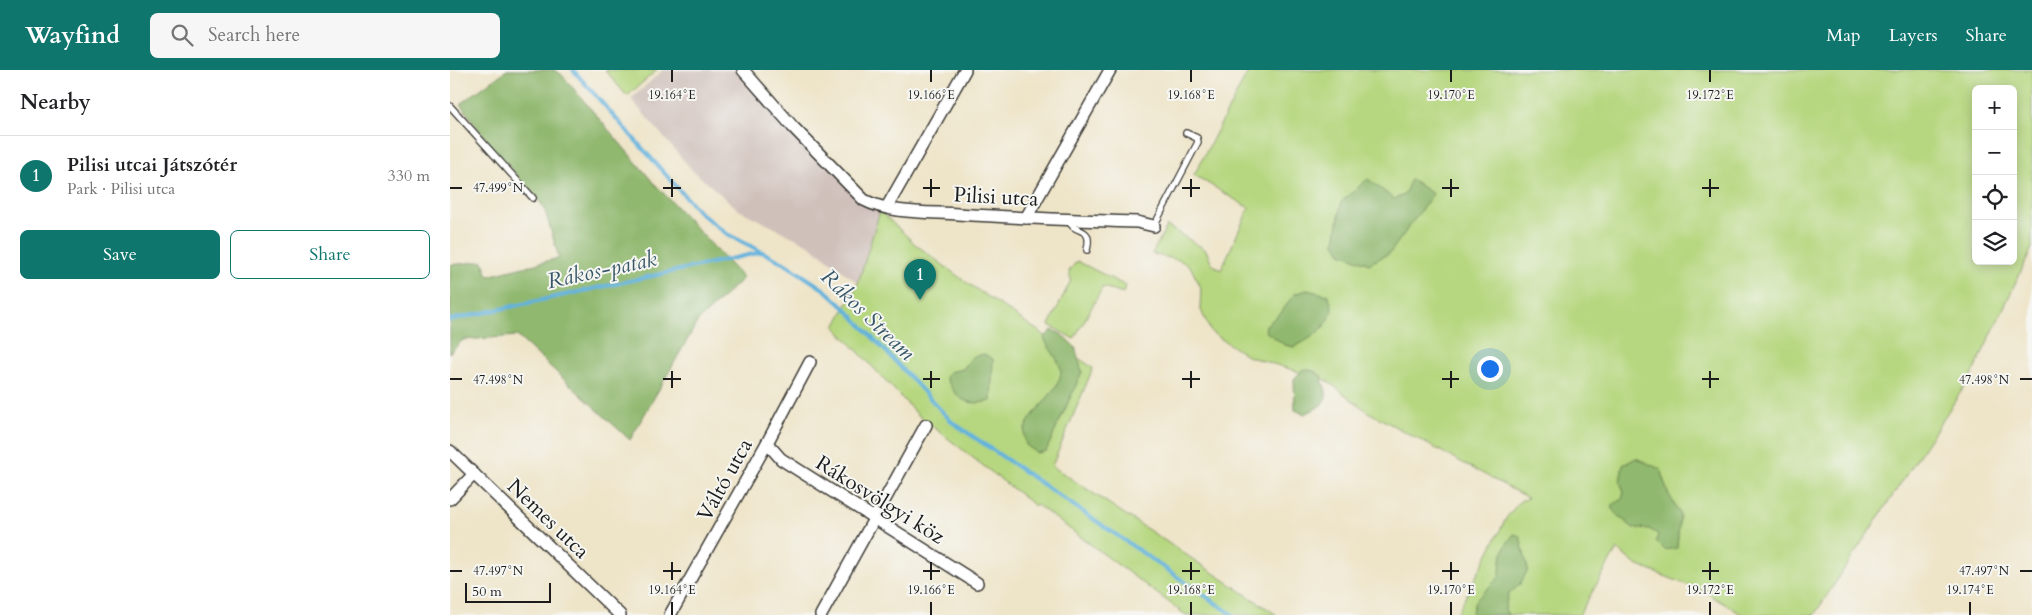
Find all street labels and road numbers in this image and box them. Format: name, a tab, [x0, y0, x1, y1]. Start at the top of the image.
street label: Pilisi utca	[953, 180, 1039, 214]
street label: Váltó utca	[690, 433, 760, 527]
street label: Rákosvölgyi köz	[810, 449, 951, 552]
street label: Nemes utca	[500, 472, 596, 566]

